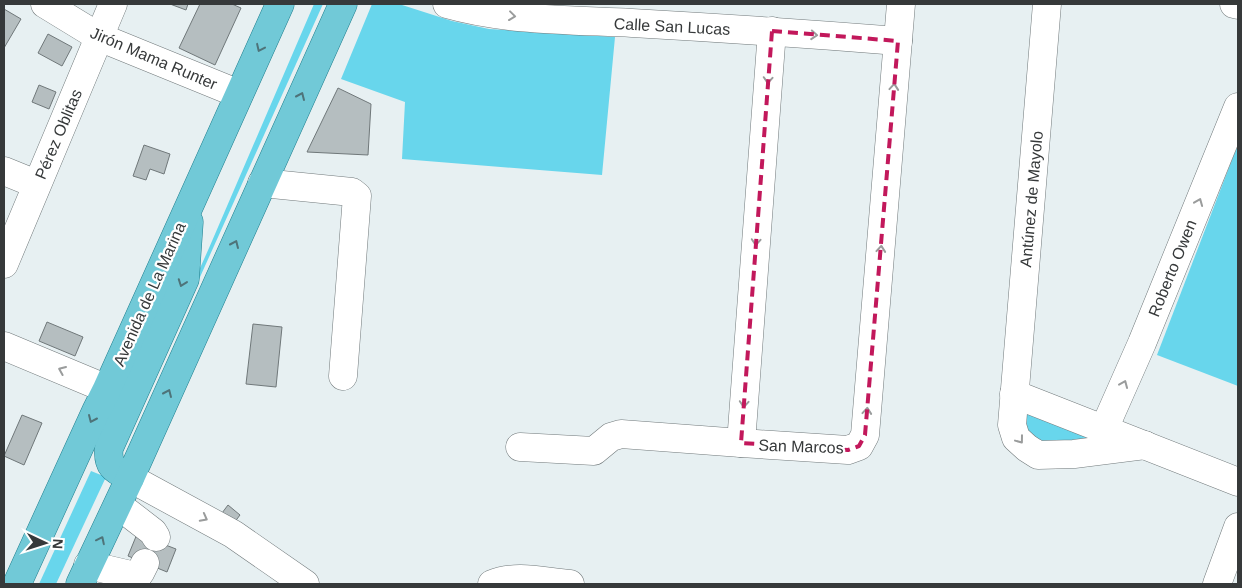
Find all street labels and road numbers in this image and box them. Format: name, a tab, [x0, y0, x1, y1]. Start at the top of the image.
street label: Calle San Lucas	[613, 15, 731, 38]
street label: Jirón Mama Runter	[88, 24, 220, 93]
street label: Pérez Oblitas	[32, 87, 85, 182]
street label: Antúnez de Mayolo	[1017, 130, 1046, 268]
street label: Roberto Owen	[1145, 217, 1200, 319]
street label: Avenida de La Marina	[110, 220, 189, 369]
street label: San Marcos	[758, 437, 844, 456]

